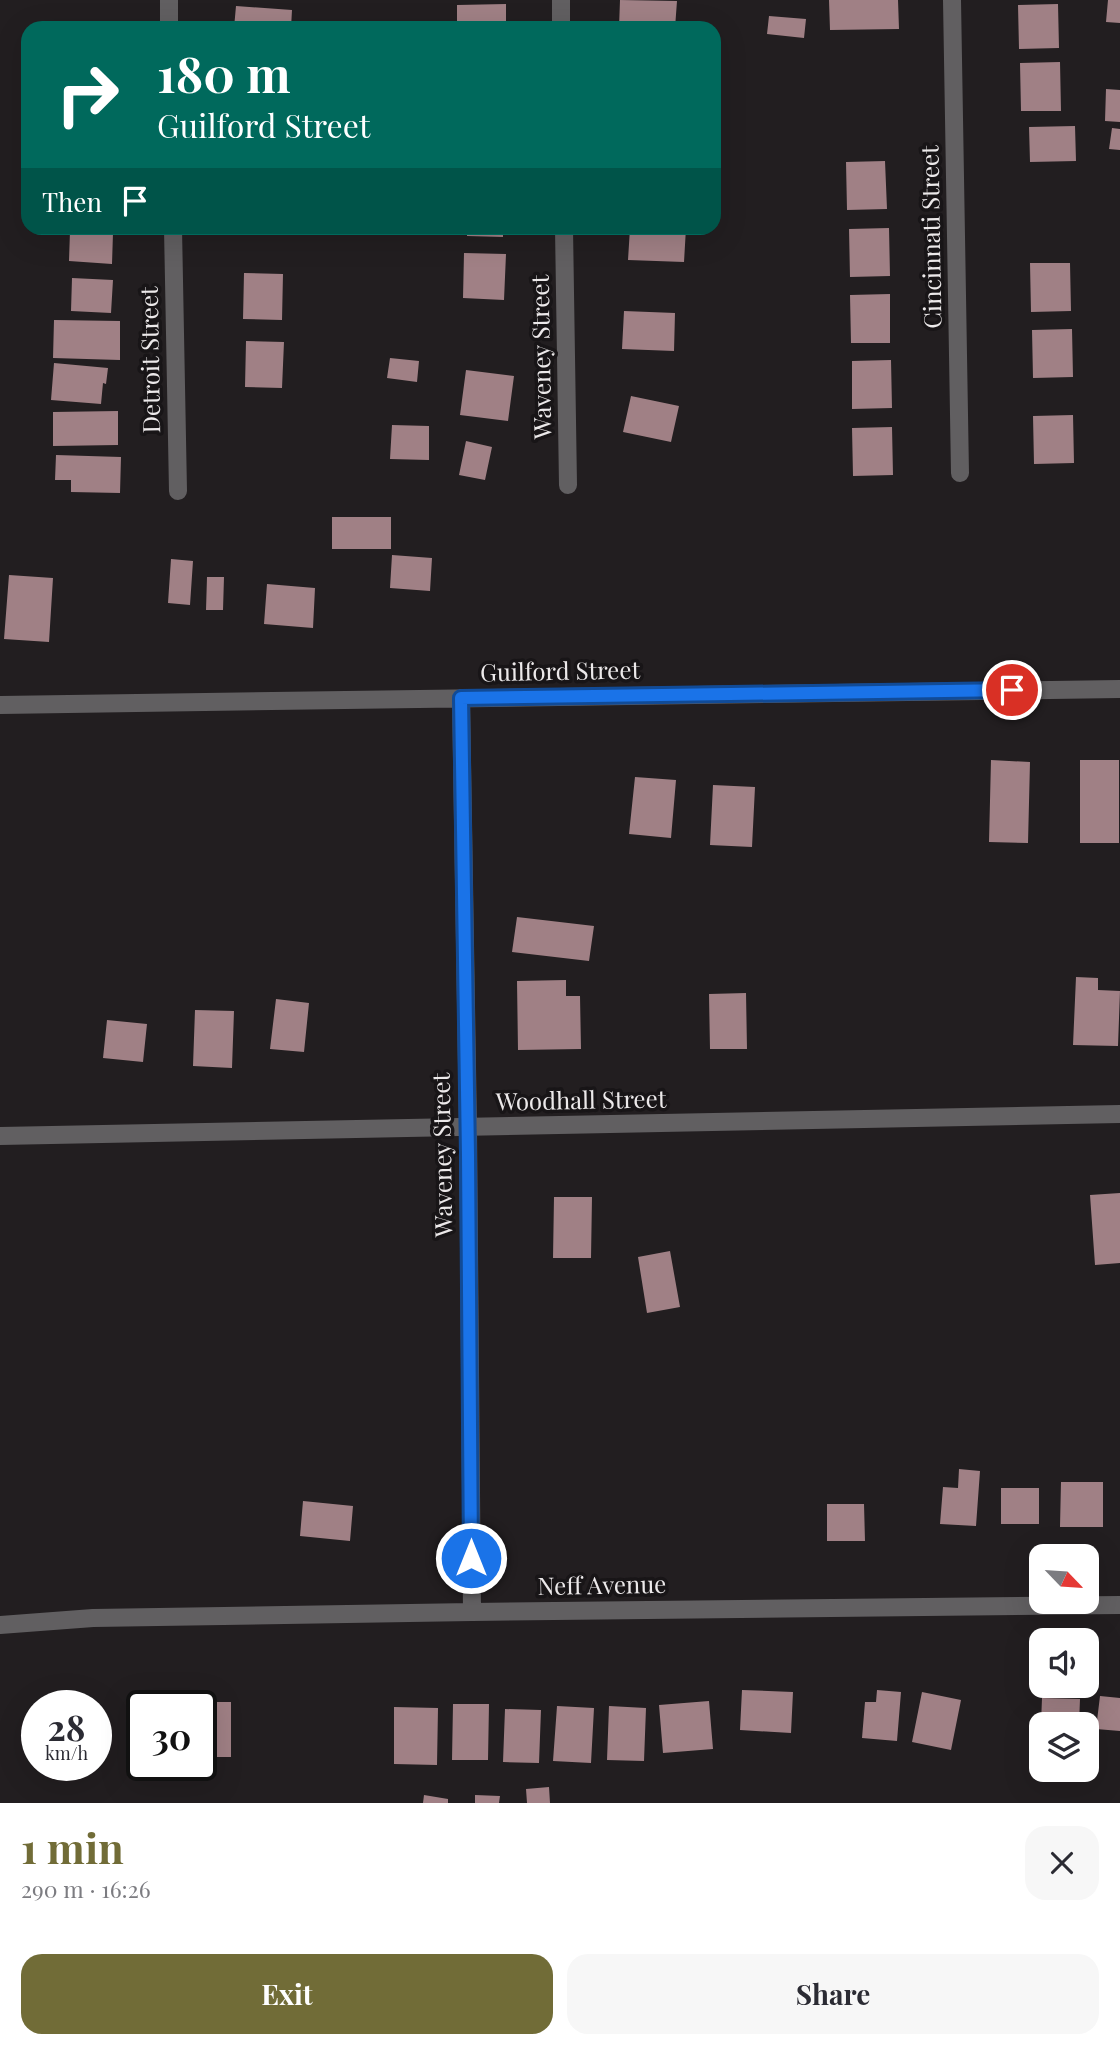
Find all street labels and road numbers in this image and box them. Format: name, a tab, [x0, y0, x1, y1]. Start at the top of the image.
street label: Cincinnati Street	[912, 145, 948, 329]
street label: Waveney Street	[523, 274, 557, 440]
street label: Detroit Street	[132, 286, 166, 434]
street label: Guilford Street	[480, 653, 641, 687]
street label: Waveney Street	[424, 1072, 458, 1238]
street label: Woodhall Street	[494, 1082, 667, 1117]
street label: Neff Avenue	[537, 1567, 667, 1601]

